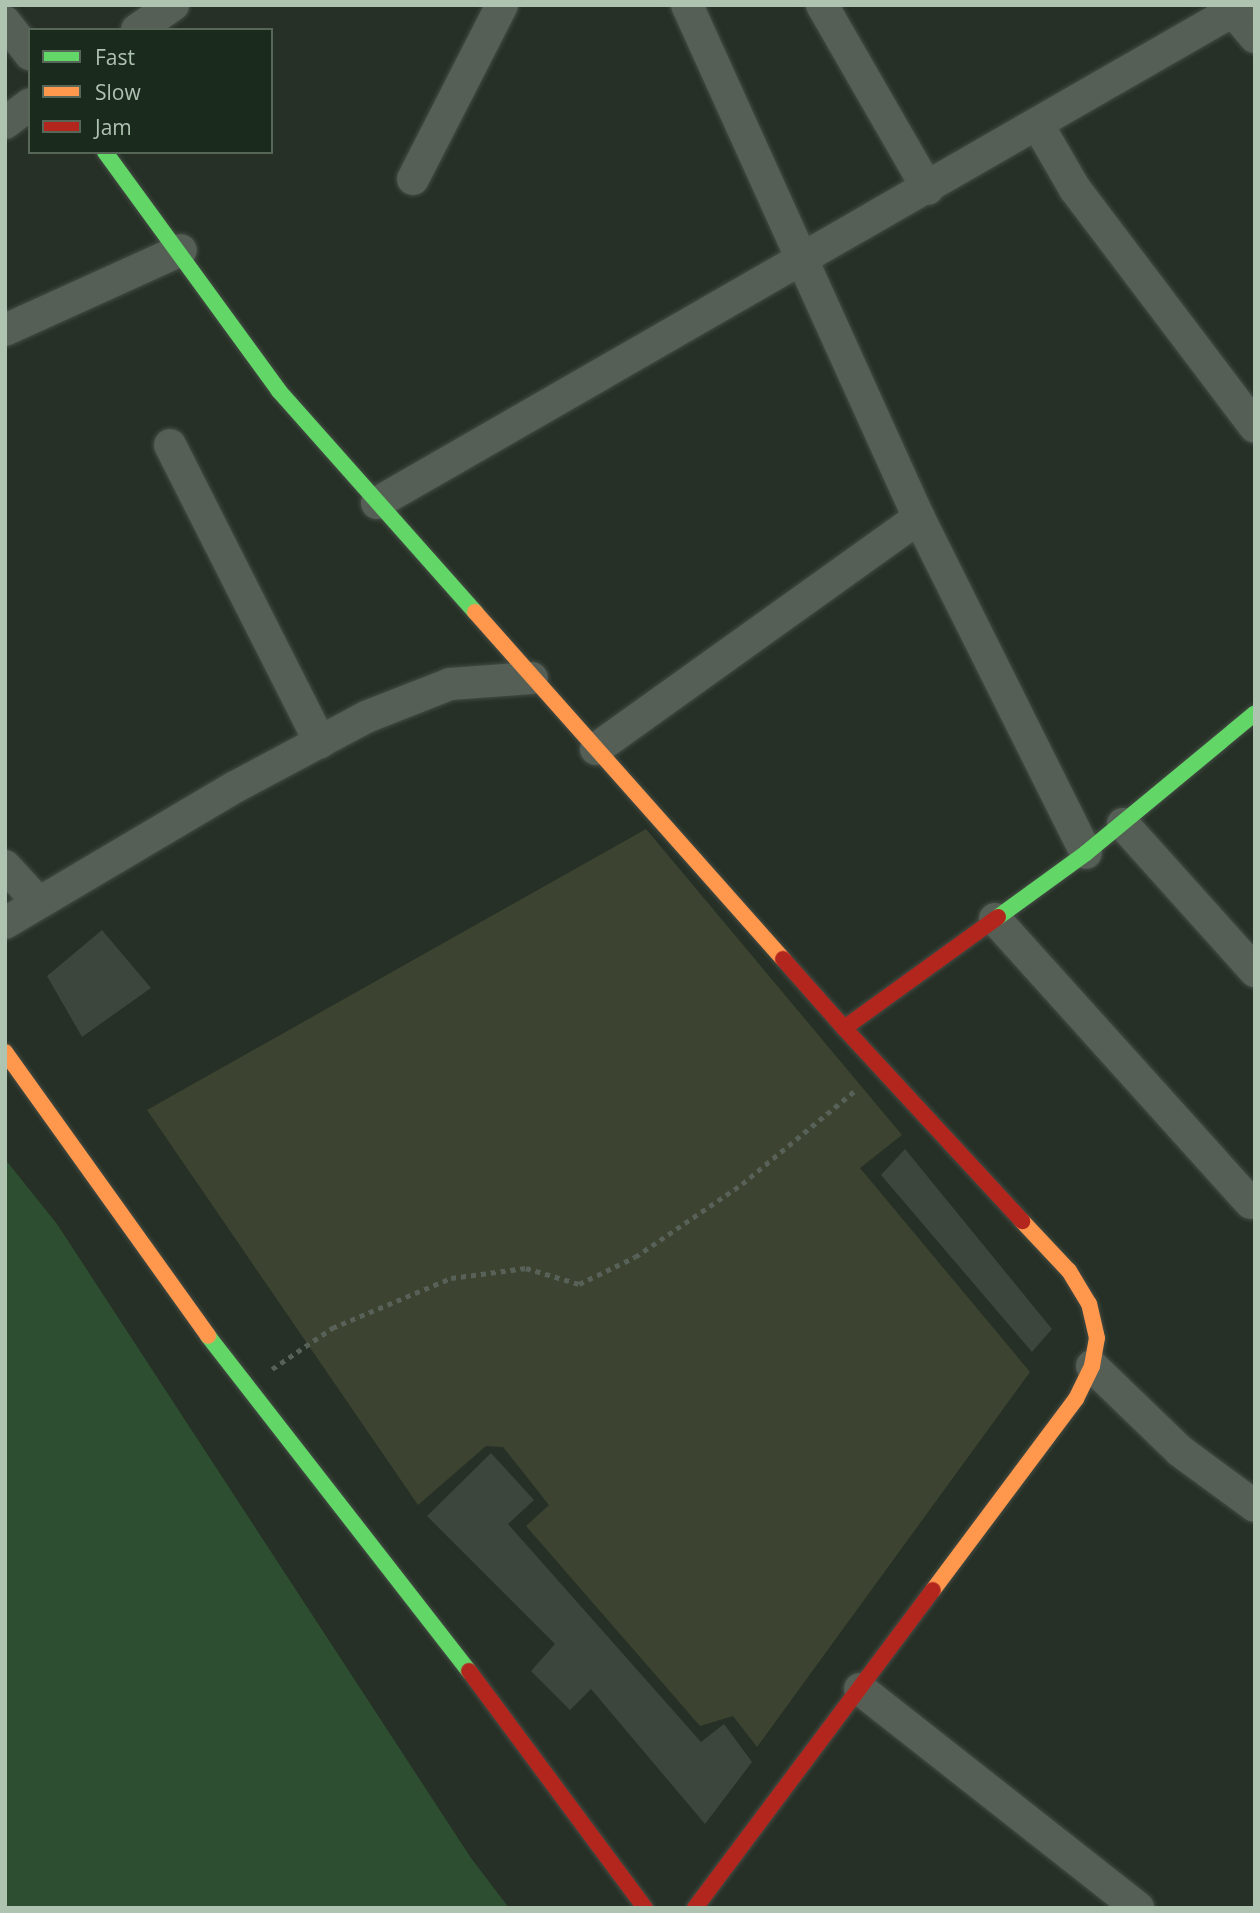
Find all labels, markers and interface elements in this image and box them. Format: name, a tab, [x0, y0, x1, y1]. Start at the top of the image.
legend	[28, 28, 273, 154]
text: Fast	[95, 43, 135, 71]
text: Slow	[95, 78, 141, 106]
text: Jam	[95, 113, 132, 141]

